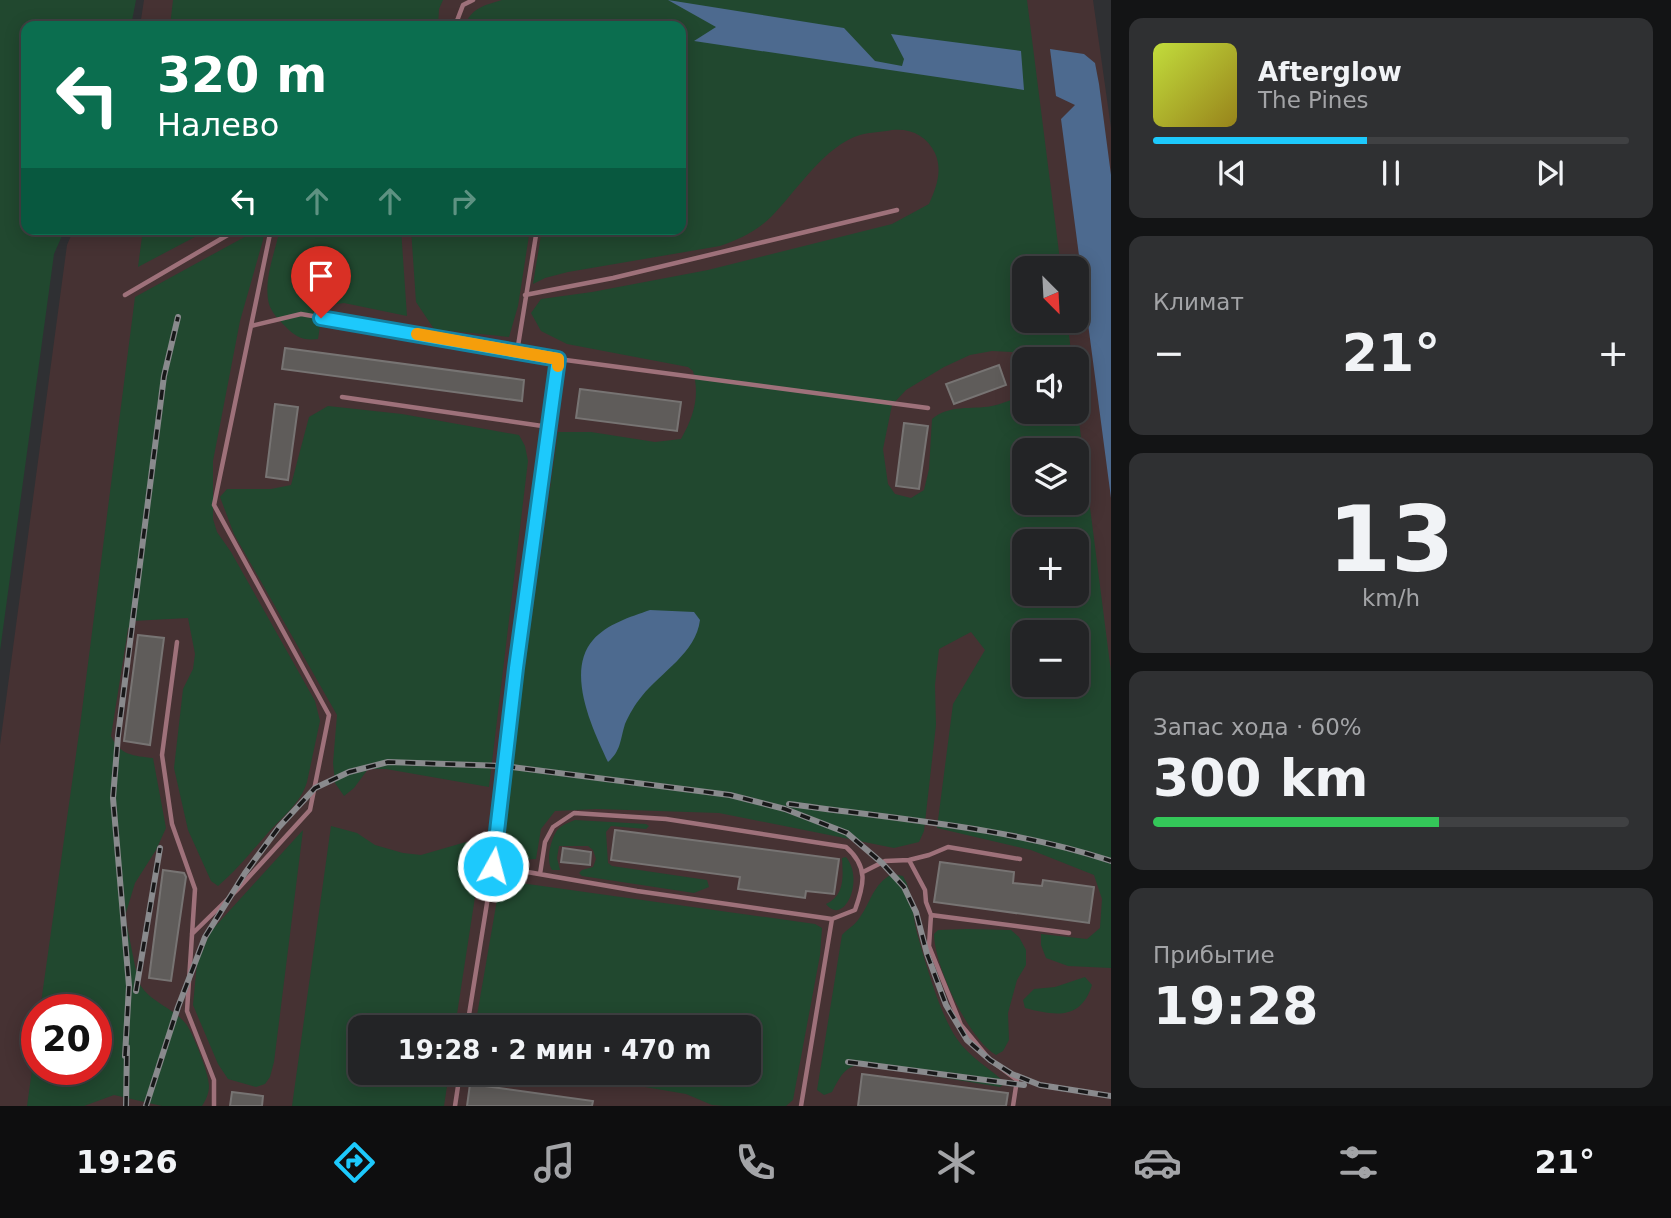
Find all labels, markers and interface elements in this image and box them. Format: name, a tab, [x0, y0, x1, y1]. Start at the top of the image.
text: 320 m	[157, 47, 327, 104]
icon: left	[42, 49, 133, 140]
text: Afterglow	[1258, 57, 1402, 87]
text: The Pines	[1258, 87, 1369, 113]
text: Налево	[157, 106, 279, 144]
icon: previous	[1213, 154, 1251, 192]
icon: pause	[1372, 154, 1410, 192]
icon: next	[1531, 154, 1569, 192]
icon: left	[225, 182, 263, 220]
icon: ahead	[298, 182, 336, 220]
icon: ahead	[371, 182, 409, 220]
icon: right	[444, 182, 482, 220]
pin	[291, 246, 351, 318]
north arrow	[1012, 256, 1088, 332]
map controls	[1012, 256, 1089, 697]
icon: arrive	[302, 257, 340, 295]
text: Климат	[1153, 289, 1244, 315]
text: 21°	[1342, 323, 1440, 383]
text: −	[1153, 331, 1185, 375]
text: +	[1597, 331, 1629, 375]
button: sound	[1012, 347, 1089, 424]
button: layers	[1012, 438, 1089, 515]
text: 13	[1328, 487, 1454, 592]
button: +	[1012, 529, 1089, 606]
text: km/h	[1362, 585, 1420, 611]
button: −	[1012, 620, 1089, 697]
text: Запас хода · 60%	[1153, 714, 1362, 740]
text: 300 km	[1153, 748, 1368, 808]
position arrow	[456, 829, 530, 903]
text: Прибытие	[1153, 942, 1275, 968]
text: 19:28	[1153, 976, 1319, 1036]
speed limit sign: 20	[21, 994, 112, 1085]
text: 19:28 · 2 мин · 470 m	[398, 1035, 711, 1065]
icon: directions	[330, 1138, 379, 1187]
icon: music	[530, 1138, 579, 1187]
icon: phone	[731, 1138, 780, 1187]
icon: climate	[932, 1138, 981, 1187]
icon: car	[1133, 1138, 1182, 1187]
icon: filters	[1334, 1138, 1383, 1187]
text: 19:26	[76, 1143, 178, 1181]
text: 21°	[1534, 1143, 1595, 1181]

